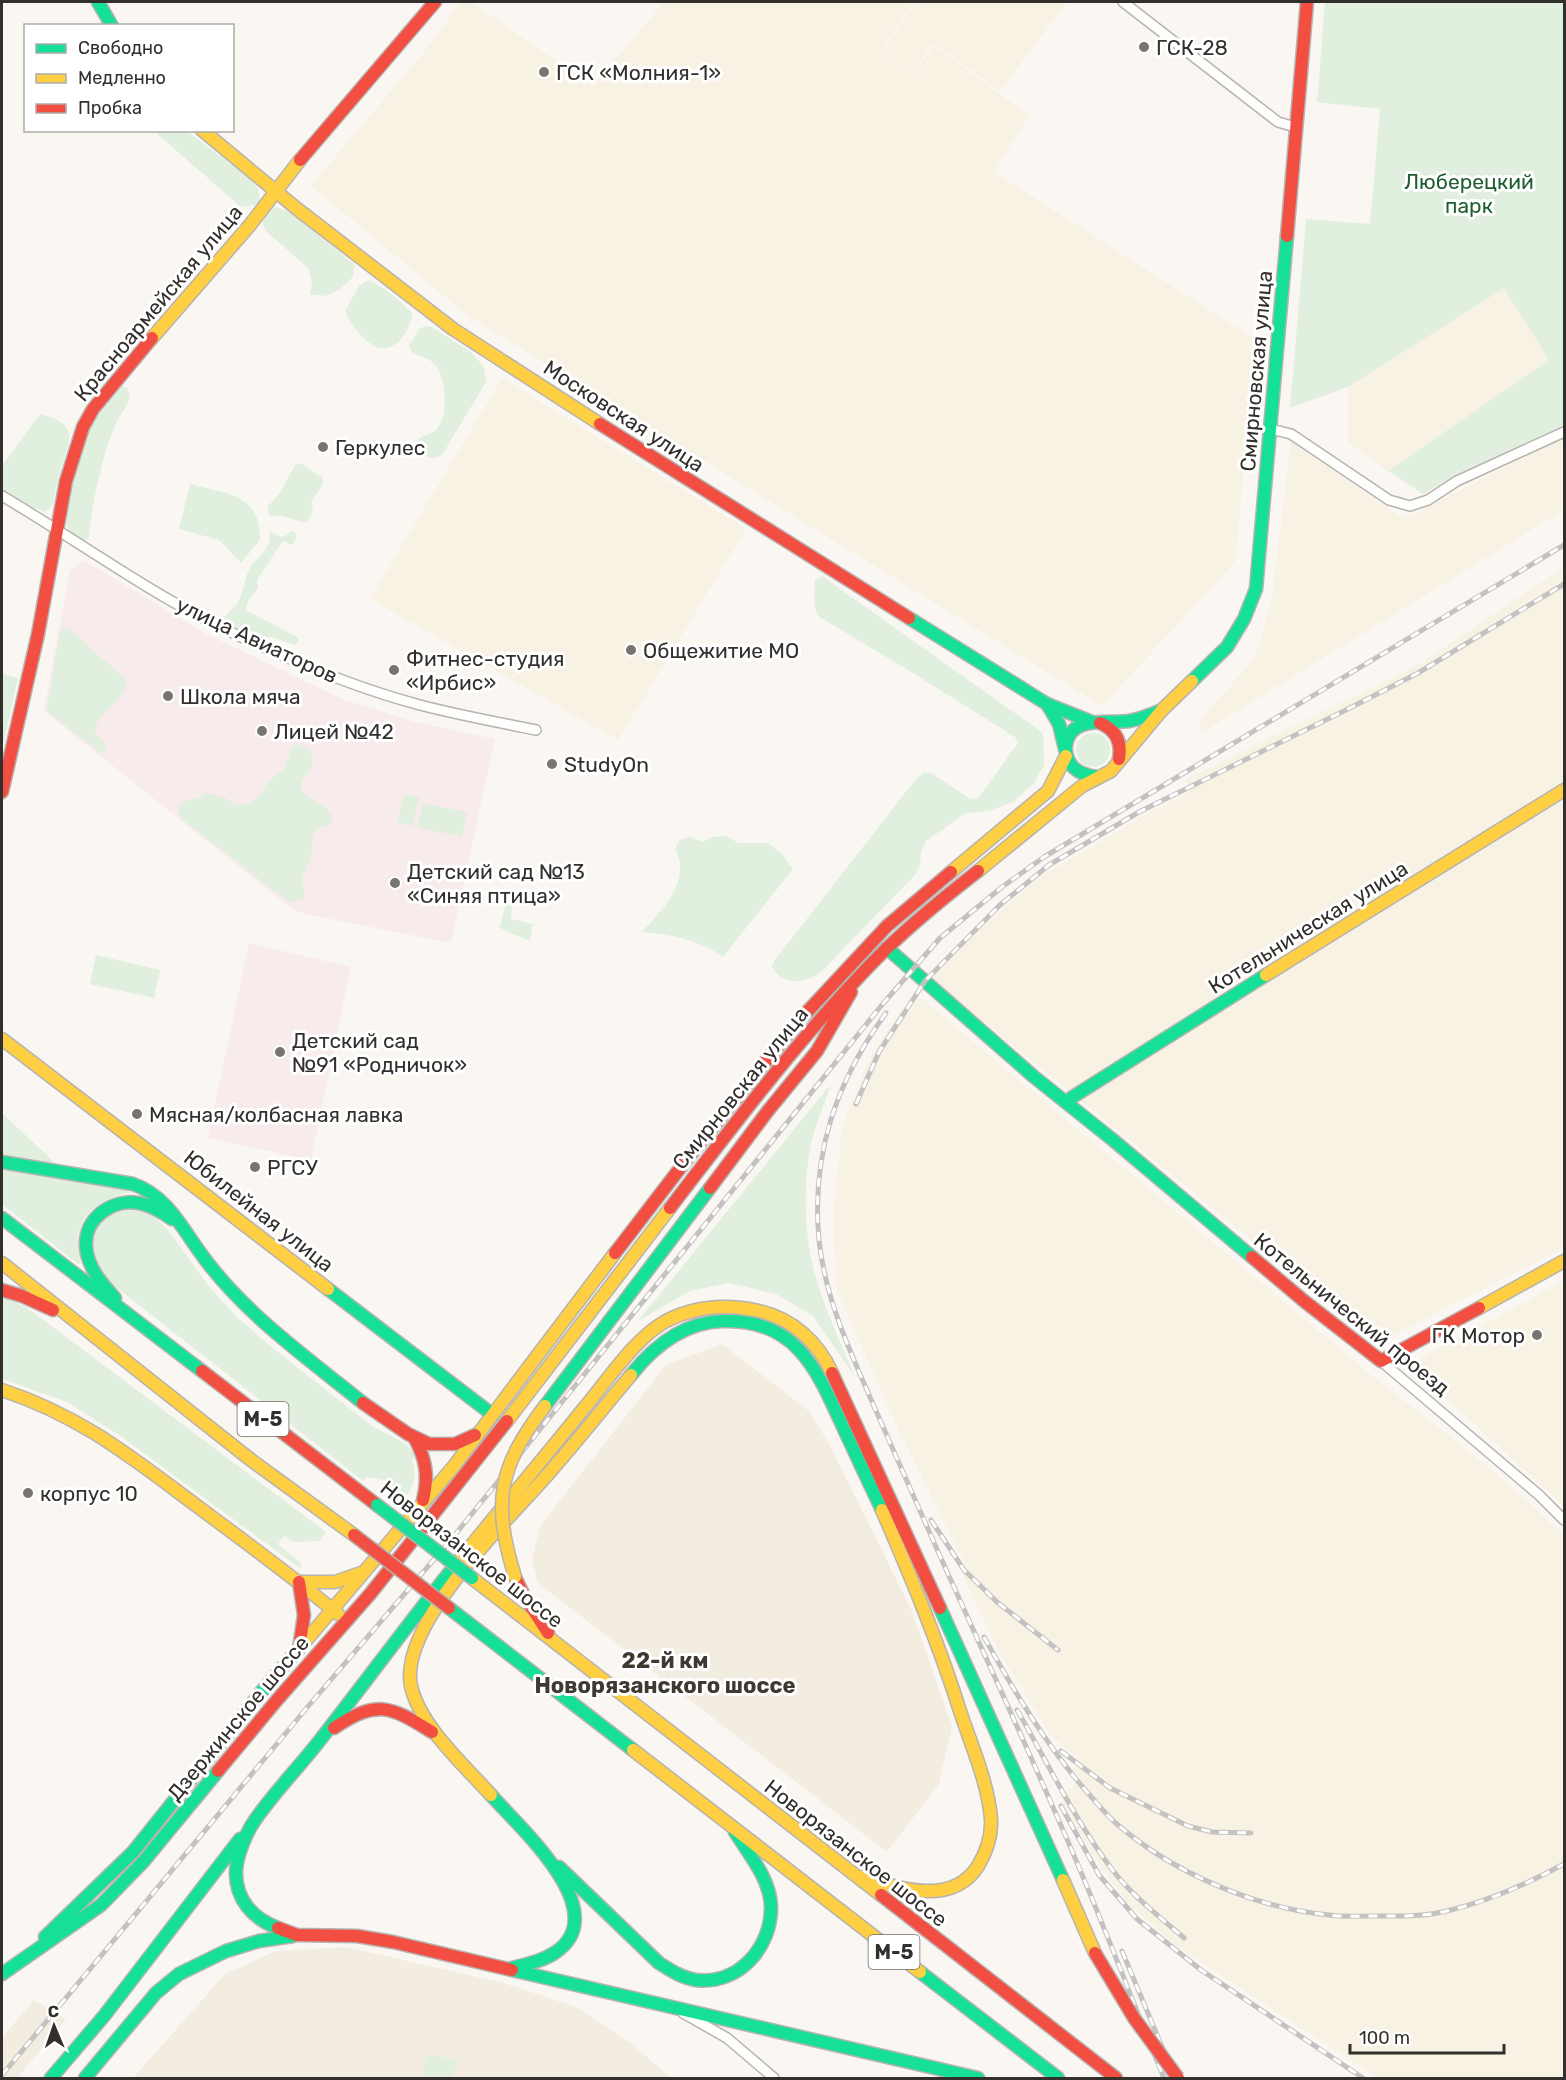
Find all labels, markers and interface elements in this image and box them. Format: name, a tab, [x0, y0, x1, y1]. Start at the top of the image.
legend	[24, 24, 234, 132]
place label: ГСК-28	[1156, 35, 1228, 60]
text: Свободно	[78, 37, 163, 59]
marker: ГСК-28	[1137, 40, 1151, 54]
place label: ГСК «Молния-1»	[556, 60, 721, 85]
marker: ГСК «Молния-1»	[537, 65, 551, 79]
text: Медленно	[78, 67, 166, 89]
text: Пробка	[78, 97, 142, 119]
park label: Люберецкий парк	[1404, 169, 1534, 218]
street label: Красноармейская улица	[69, 200, 247, 406]
street label: Смирновская улица	[1235, 269, 1277, 473]
street label: Московская улица	[539, 355, 709, 477]
place label: Геркулес	[335, 435, 425, 460]
marker: Геркулес	[316, 440, 330, 454]
street label: улица Авиаторов	[172, 592, 342, 688]
place label: Общежитие МО	[643, 638, 799, 663]
marker: Общежитие МО	[624, 643, 638, 657]
place label: Фитнес-студия «Ирбис»	[406, 646, 565, 695]
marker: Фитнес-студия «Ирбис»	[387, 663, 401, 677]
place label: Школа мяча	[180, 684, 301, 709]
marker: Школа мяча	[161, 689, 175, 703]
place label: Лицей №42	[274, 719, 394, 744]
marker: Лицей №42	[255, 724, 269, 738]
place label: StudyOn	[564, 752, 649, 777]
marker: StudyOn	[545, 757, 559, 771]
street label: Котельническая улица	[1204, 855, 1412, 999]
place label: Детский сад №13 «Синяя птица»	[407, 859, 585, 908]
marker: Детский сад №13 «Синяя птица»	[388, 876, 402, 890]
street label: Смирновская улица	[667, 1002, 813, 1174]
place label: Детский сад №91 «Родничок»	[292, 1028, 467, 1077]
marker: Детский сад №91 «Родничок»	[273, 1045, 287, 1059]
place label: Мясная/колбасная лавка	[149, 1102, 403, 1127]
marker: Мясная/колбасная лавка	[130, 1107, 144, 1121]
street label: Юбилейная улица	[179, 1145, 339, 1277]
place label: РГСУ	[267, 1155, 318, 1180]
marker: РГСУ	[248, 1160, 262, 1174]
street label: Котельнический проезд	[1249, 1227, 1455, 1401]
place label: ГК Мотор	[1431, 1323, 1525, 1348]
marker: ГК Мотор	[1530, 1328, 1544, 1342]
road number: М-5	[238, 1402, 288, 1436]
street label: Новорязанское шоссе	[376, 1475, 568, 1633]
place label: корпус 10	[40, 1481, 138, 1506]
marker: корпус 10	[21, 1486, 35, 1500]
street label: Дзержинское шоссе	[162, 1631, 314, 1805]
district label: 22-й км Новорязанского шоссе	[534, 1647, 796, 1699]
street label: Новорязанское шоссе	[760, 1774, 952, 1932]
road number: М-5	[868, 1935, 920, 1969]
north arrow	[24, 1996, 84, 2056]
text: С	[48, 2002, 59, 2021]
scale bar	[1350, 2017, 1504, 2055]
text: 100 m	[1359, 2027, 1410, 2049]

